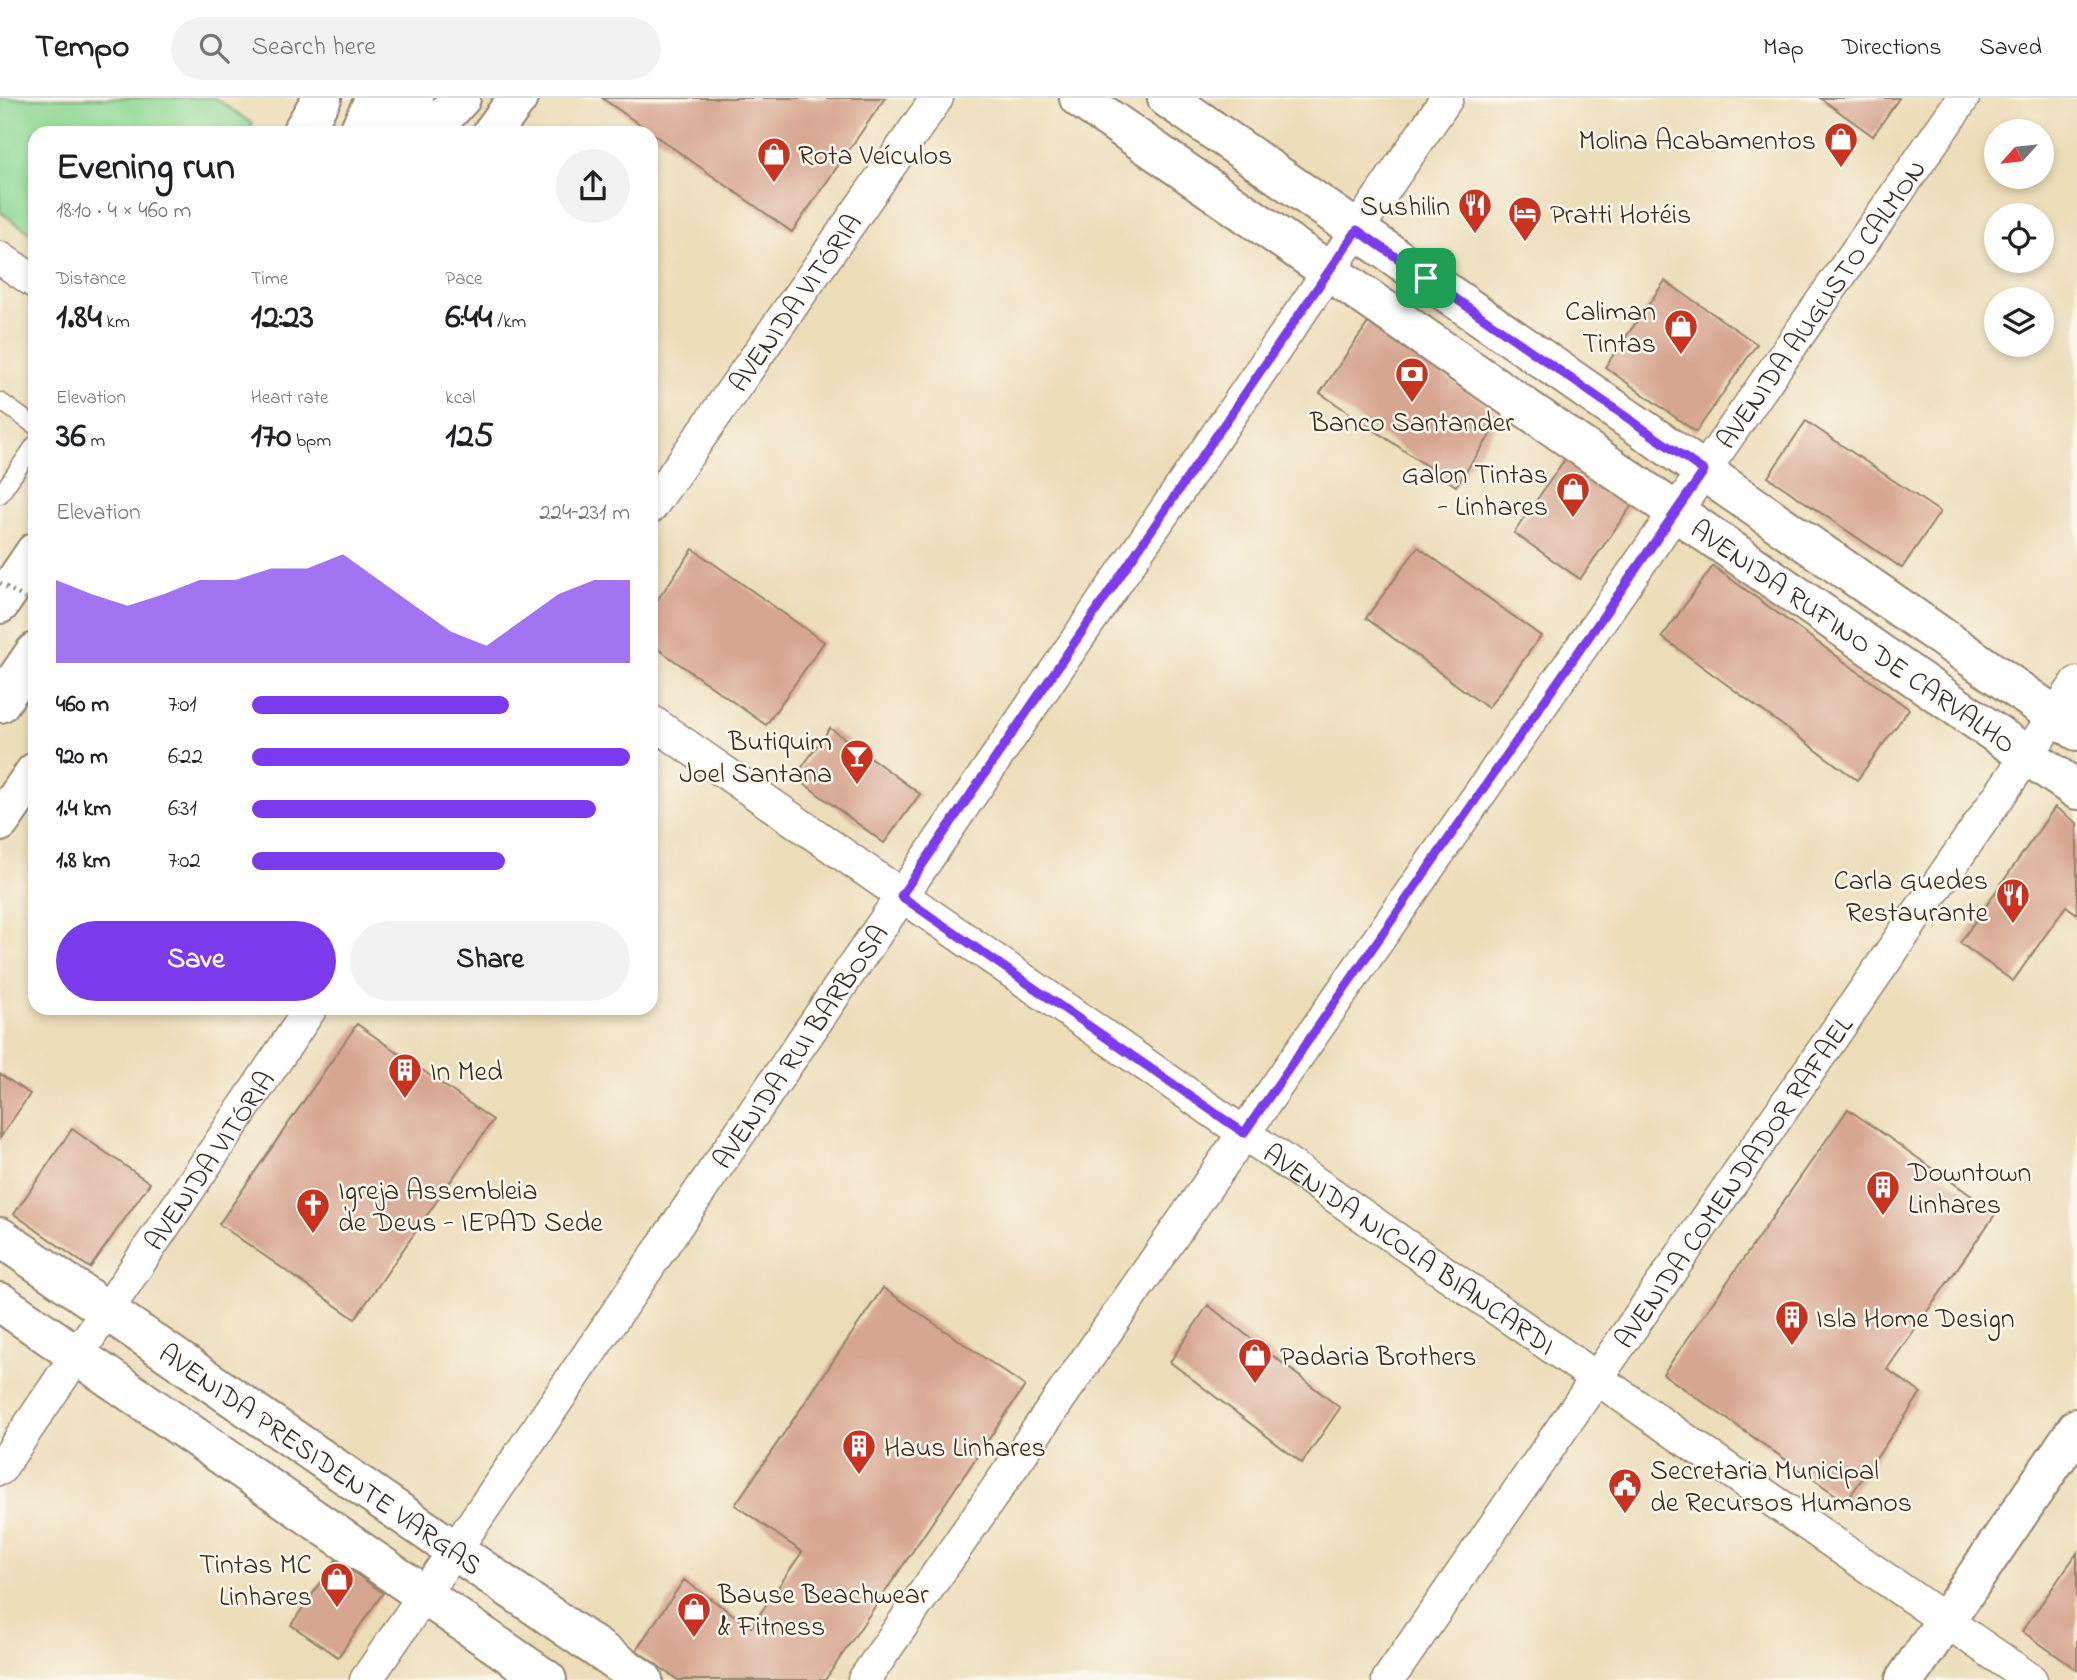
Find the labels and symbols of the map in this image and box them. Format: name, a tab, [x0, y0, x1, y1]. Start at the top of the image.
north arrow	[1984, 119, 2054, 189]
shop icon: Molina Acabamentos	[1822, 120, 1860, 169]
place label: Molina Acabamentos	[1579, 122, 1816, 163]
shop icon: Rota Veículos	[755, 135, 793, 184]
place label: Rota Veículos	[798, 137, 952, 178]
street label: AVENIDA AUGUSTO CALMON	[1708, 152, 1938, 459]
restaurant icon: Sushilin	[1456, 186, 1494, 235]
place label: Sushilin	[1360, 188, 1450, 229]
hotel icon: Pratti Hotéis	[1506, 194, 1544, 243]
place label: Pratti Hotéis	[1550, 196, 1691, 237]
street label: AVENIDA VITÓRIA	[720, 207, 874, 402]
pin	[1396, 248, 1456, 308]
place label: Caliman Tintas	[1565, 293, 1656, 366]
shop icon: Caliman Tintas	[1662, 307, 1700, 356]
bank icon: Banco Santander	[1393, 355, 1431, 404]
place label: Banco Santander	[1309, 404, 1514, 445]
place label: Galon Tintas - Linhares	[1402, 456, 1548, 529]
shop icon: Galon Tintas - Linhares	[1554, 470, 1592, 519]
street label: AVENIDA RUFINO DE CARVALHO	[1681, 511, 2023, 766]
place label: Butiquim Joel Santana	[679, 723, 832, 796]
bar icon: Butiquim Joel Santana	[838, 737, 876, 786]
place label: Carla Guedes Restaurante	[1833, 862, 1988, 935]
restaurant icon: Carla Guedes Restaurante	[1994, 876, 2032, 925]
street label: AVENIDA RUI BARBOSA	[704, 917, 901, 1179]
street label: AVENIDA COMENDADOR RAFAEL	[1606, 1008, 1865, 1358]
building icon: In Med	[386, 1051, 424, 1100]
place label: In Med	[430, 1053, 503, 1094]
street label: AVENIDA VITÓRIA	[136, 1063, 287, 1260]
street label: AVENIDA NICOLA BIANCARDI	[1253, 1135, 1562, 1367]
place label: Downtown Linhares	[1907, 1154, 2031, 1227]
building icon: Downtown Linhares	[1864, 1168, 1902, 1217]
place label: Igreja Assembleia de Deus - IEPAD Sede	[338, 1172, 603, 1245]
church icon: Igreja Assembleia de Deus - IEPAD Sede	[294, 1186, 332, 1235]
building icon: Isla Home Design	[1773, 1298, 1811, 1347]
place label: Isla Home Design	[1816, 1300, 2015, 1341]
street label: AVENIDA PRESIDENTE VARGAS	[149, 1335, 489, 1587]
shop icon: Padaria Brothers	[1236, 1336, 1274, 1385]
place label: Padaria Brothers	[1280, 1338, 1477, 1379]
building icon: Haus Linhares	[840, 1427, 878, 1476]
place label: Haus Linhares	[884, 1429, 1046, 1470]
place label: Secretaria Municipal de Recursos Humanos	[1650, 1452, 1912, 1525]
public building icon: Secretaria Municipal de Recursos Humanos	[1606, 1466, 1644, 1515]
place label: Tintas MC Linhares	[199, 1546, 312, 1619]
shop icon: Tintas MC Linhares	[318, 1560, 356, 1609]
place label: Bause Beachwear & Fitness	[717, 1576, 929, 1649]
shop icon: Bause Beachwear & Fitness	[675, 1590, 713, 1639]

